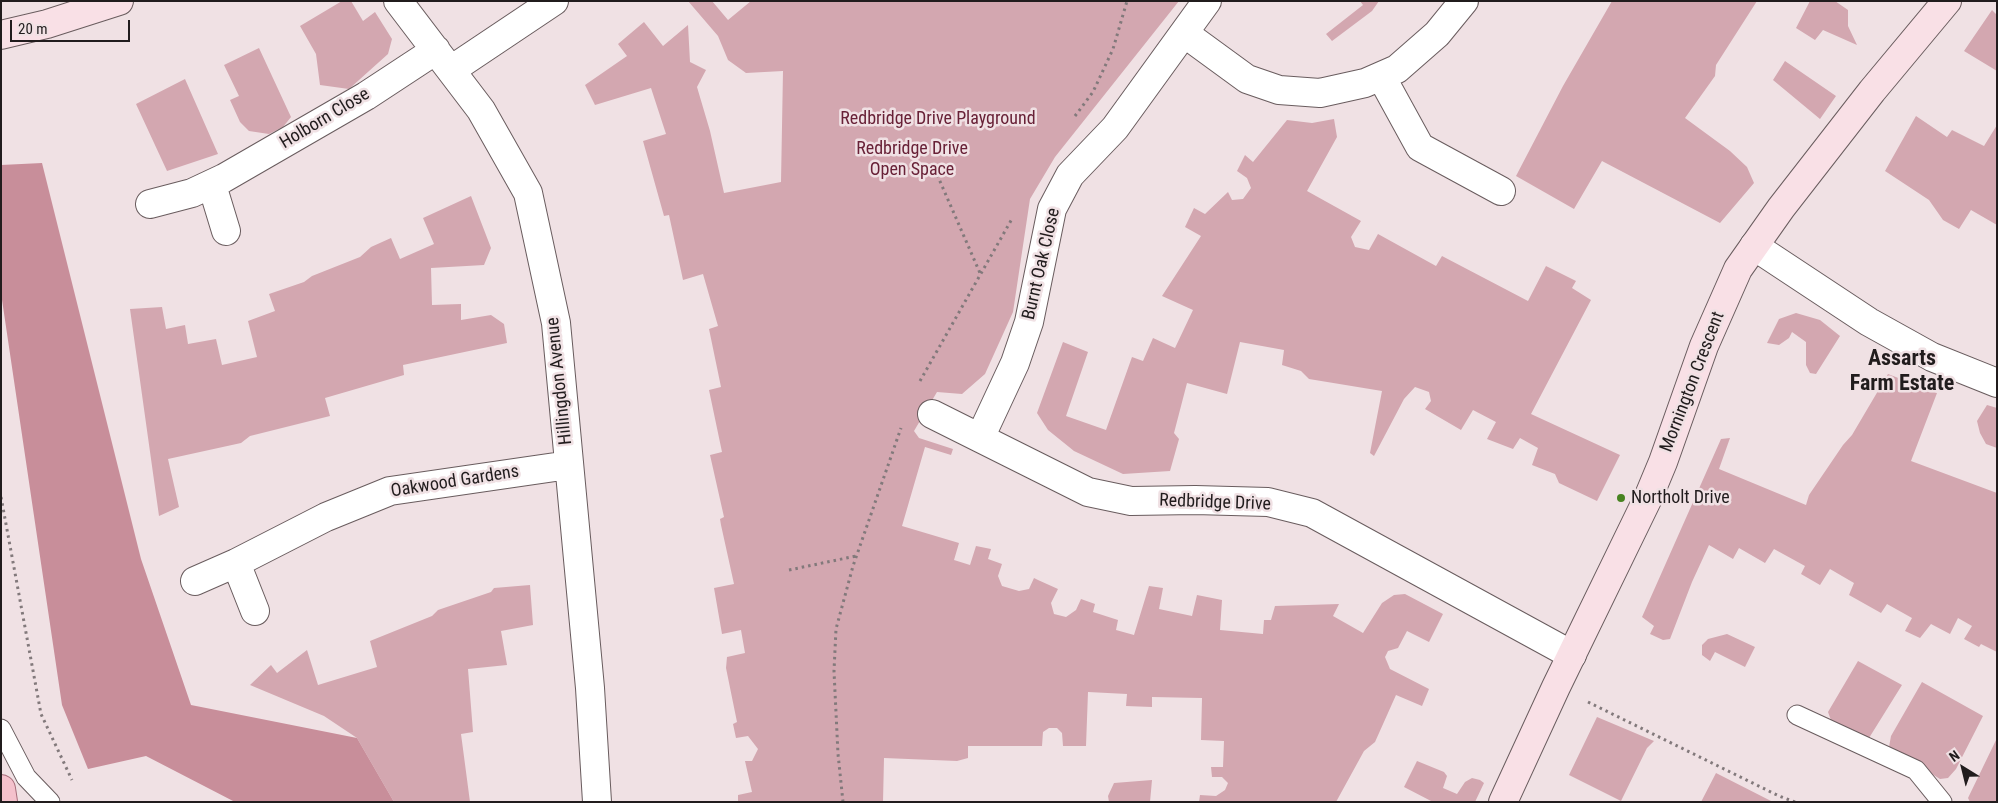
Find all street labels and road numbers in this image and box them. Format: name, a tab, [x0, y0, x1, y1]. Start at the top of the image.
street label: Holborn Close	[276, 84, 374, 154]
street label: Burnt Oak Close	[1019, 206, 1065, 322]
street label: Mornington Crescent	[1656, 309, 1730, 455]
street label: Hillingdon Avenue	[543, 316, 577, 446]
street label: Oakwood Gardens	[389, 461, 521, 503]
street label: Redbridge Drive	[1159, 490, 1271, 516]

